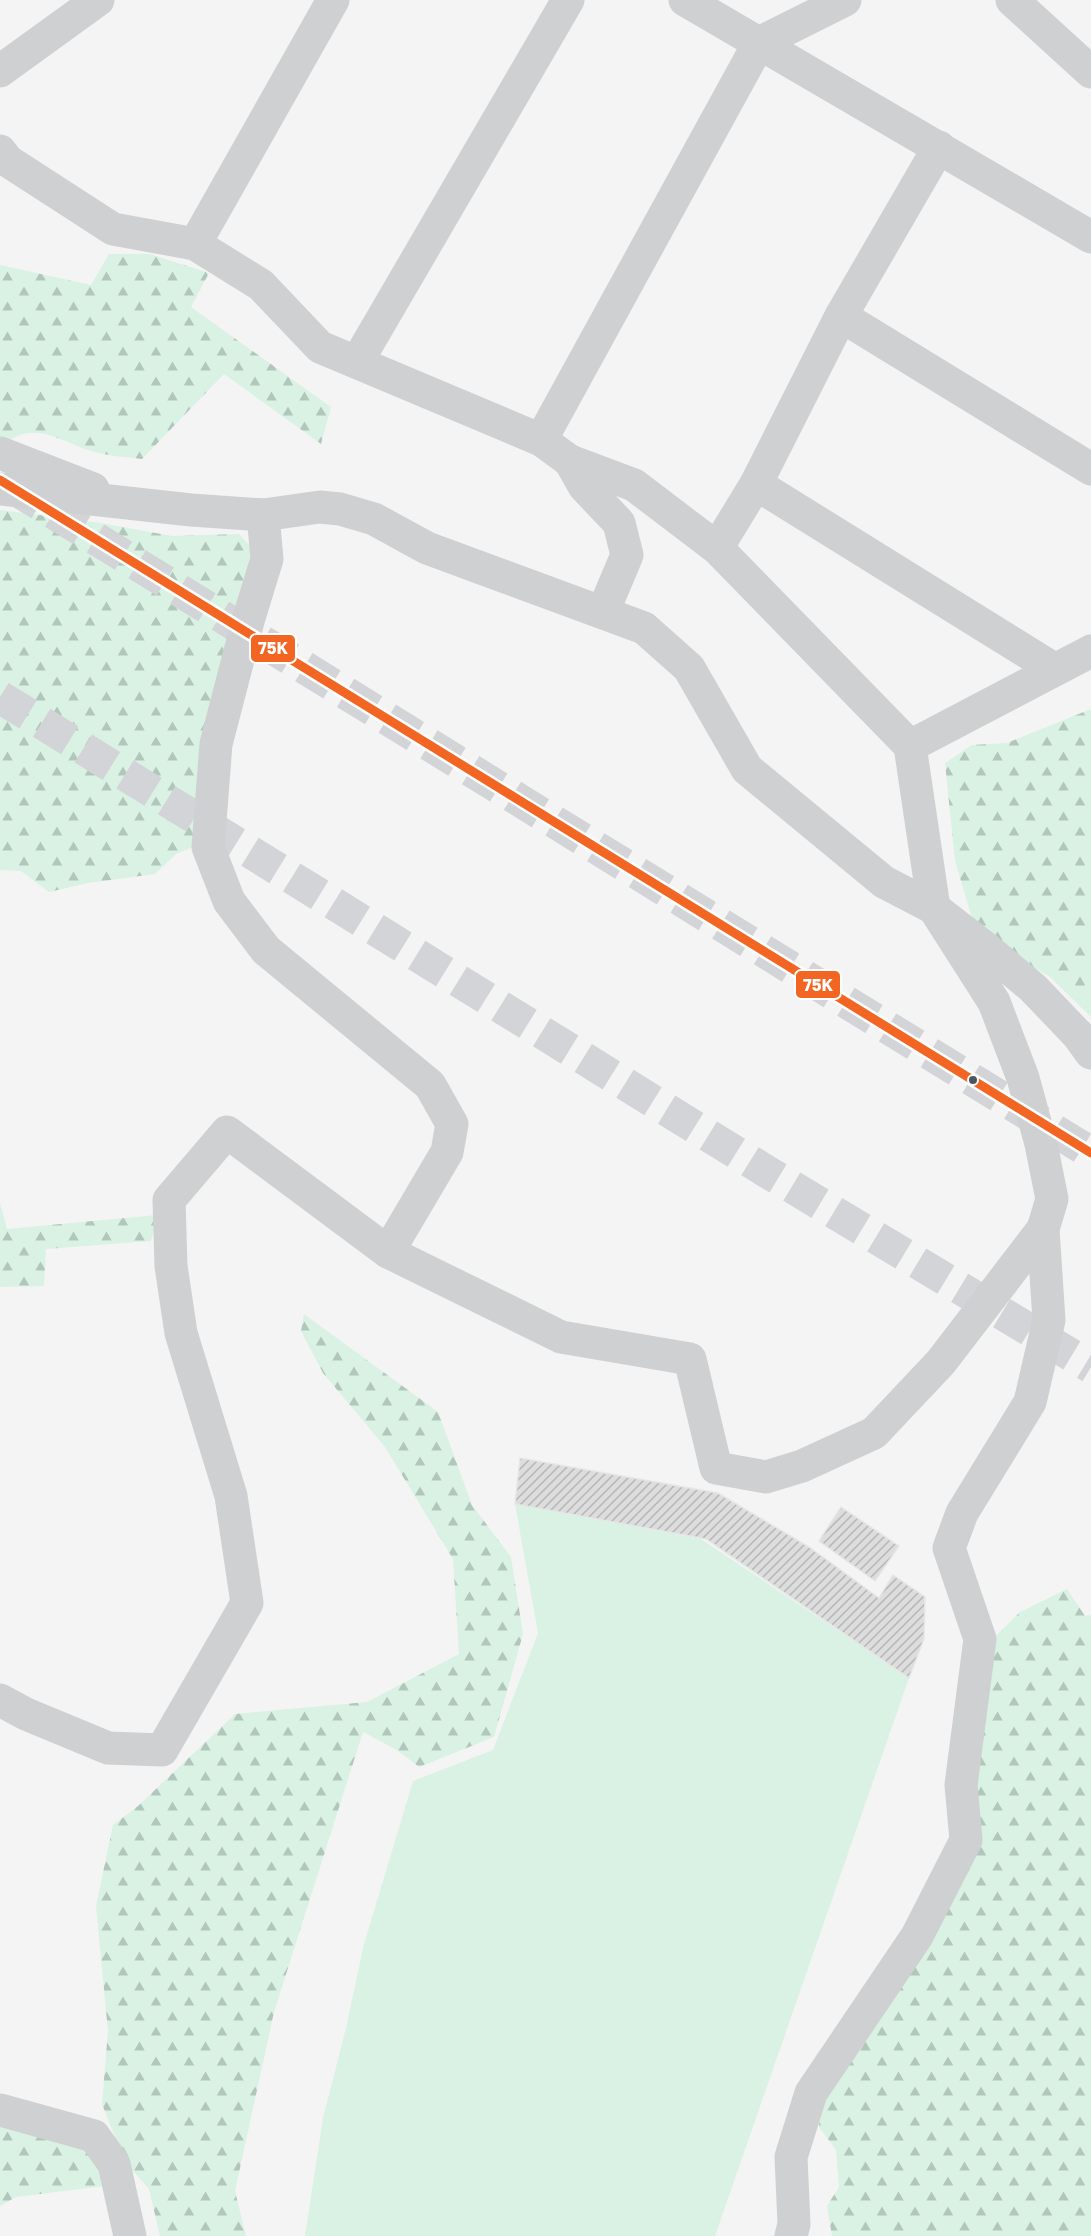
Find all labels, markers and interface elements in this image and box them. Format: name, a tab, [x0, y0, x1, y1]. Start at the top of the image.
line badge: 75K	[250, 634, 296, 663]
text: 75K	[258, 638, 288, 658]
line badge: 75K	[795, 970, 841, 999]
text: 75K	[803, 975, 833, 995]
unlabelled marker	[967, 1074, 979, 1086]

